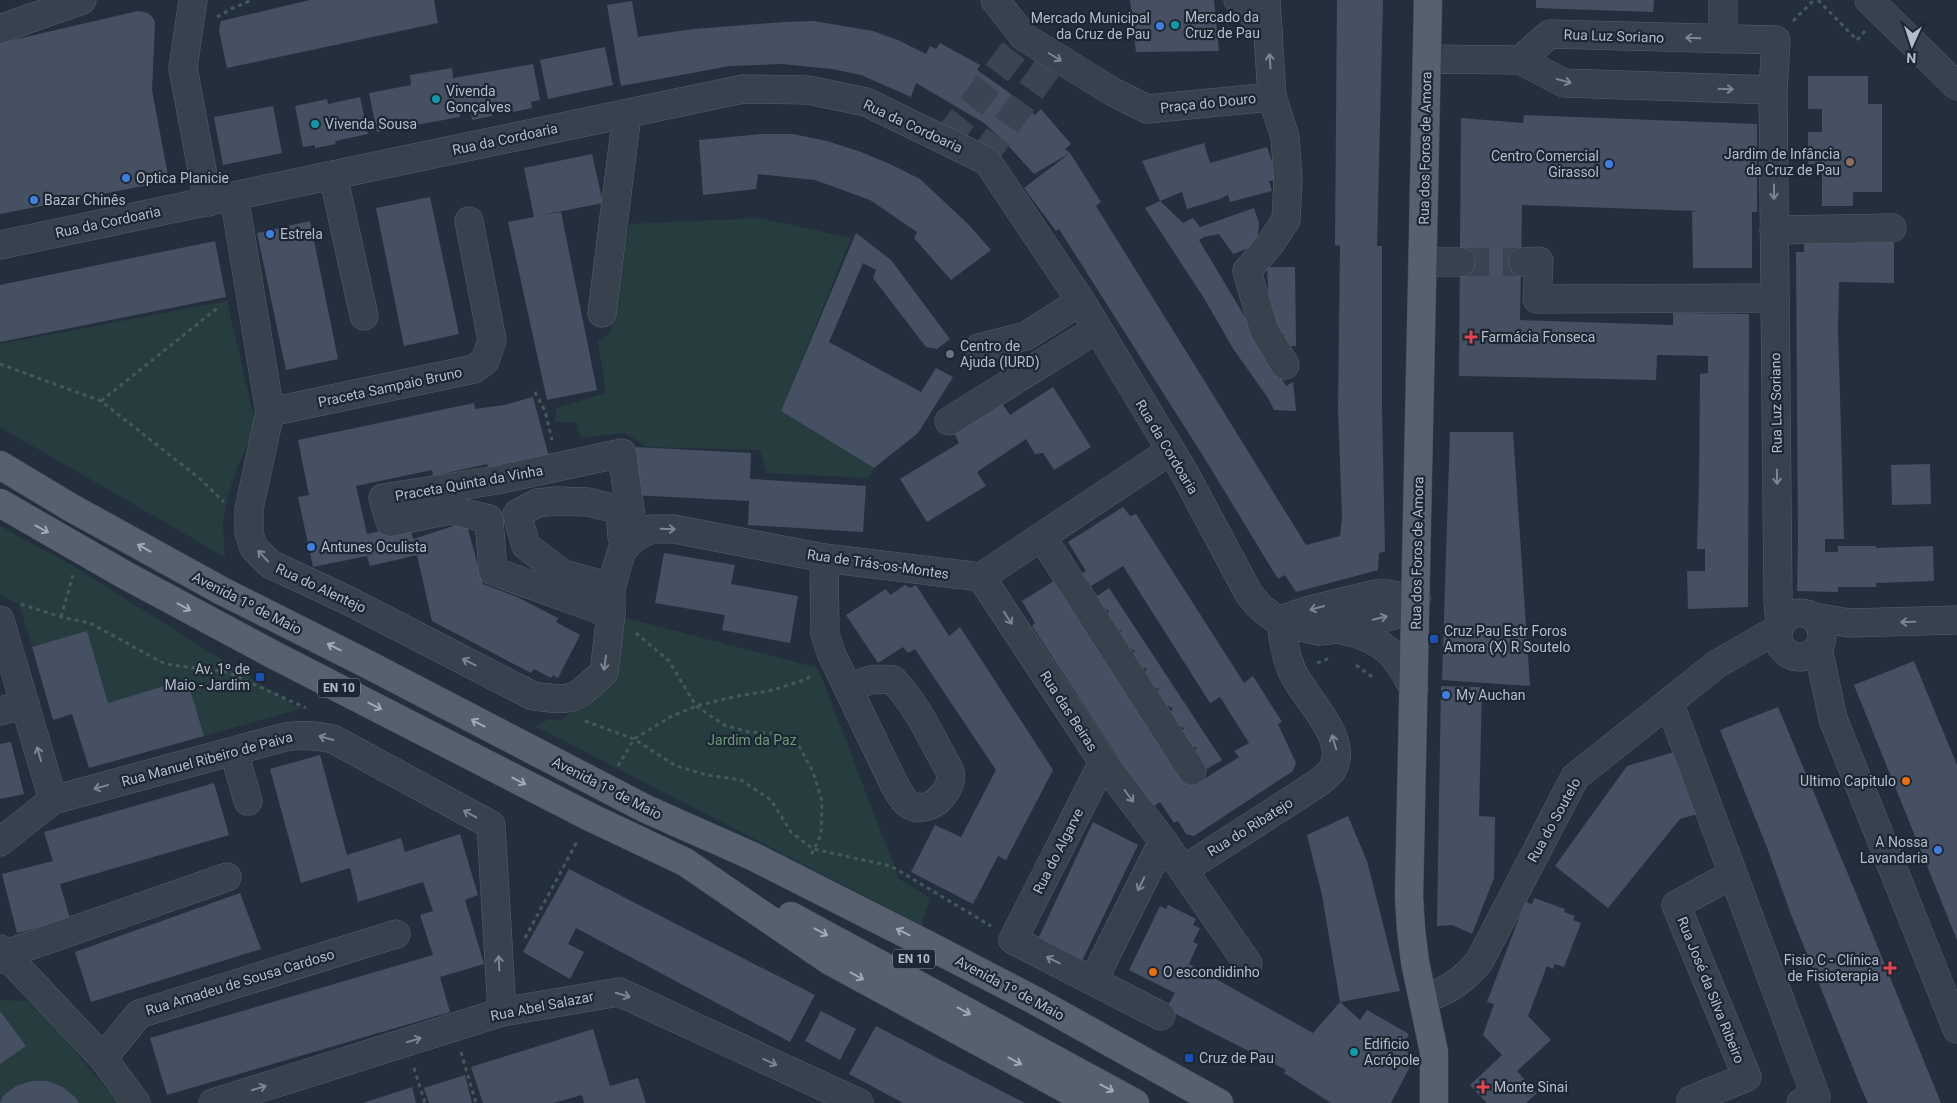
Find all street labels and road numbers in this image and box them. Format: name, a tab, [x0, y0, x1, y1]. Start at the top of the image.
street label: Rua Luz Soriano	[1563, 26, 1665, 46]
street label: Rua dos Foros de Amora	[1416, 71, 1434, 225]
street label: Praça do Douro	[1159, 90, 1257, 116]
street label: Rua da Cordoaria	[861, 96, 965, 156]
street label: Rua da Cordoaria	[451, 120, 559, 158]
street label: Rua da Cordoaria	[54, 203, 162, 241]
street label: Rua Luz Soriano	[1767, 353, 1785, 453]
street label: Praceta Sampaio Bruno	[317, 364, 463, 410]
street label: Rua da Cordoaria	[1132, 397, 1202, 497]
street label: Praceta Quinta da Vinha	[394, 462, 544, 504]
street label: Rua dos Foros de Amora	[1408, 476, 1426, 630]
street label: Rua de Trás-os-Montes	[806, 546, 950, 582]
street label: Rua do Alentejo	[273, 560, 369, 616]
street label: Avenida 1º de Maio	[190, 568, 304, 638]
street label: Rua das Beiras	[1037, 668, 1101, 754]
road number: EN 10	[318, 678, 360, 698]
street label: Rua Manuel Ribeiro de Paiva	[120, 728, 294, 790]
street label: Avenida 1º de Maio	[550, 753, 664, 823]
street label: Rua do Soutelo	[1524, 775, 1584, 865]
street label: Rua do Ribatejo	[1204, 794, 1296, 860]
street label: Rua do Algarve	[1030, 806, 1086, 896]
street label: Rua José da Silva Ribeiro	[1674, 914, 1748, 1066]
street label: Rua Amadeu de Sousa Cardoso	[144, 946, 336, 1018]
road number: EN 10	[893, 950, 935, 969]
street label: Avenida 1º de Maio	[953, 953, 1067, 1023]
street label: Rua Abel Salazar	[489, 988, 595, 1024]

